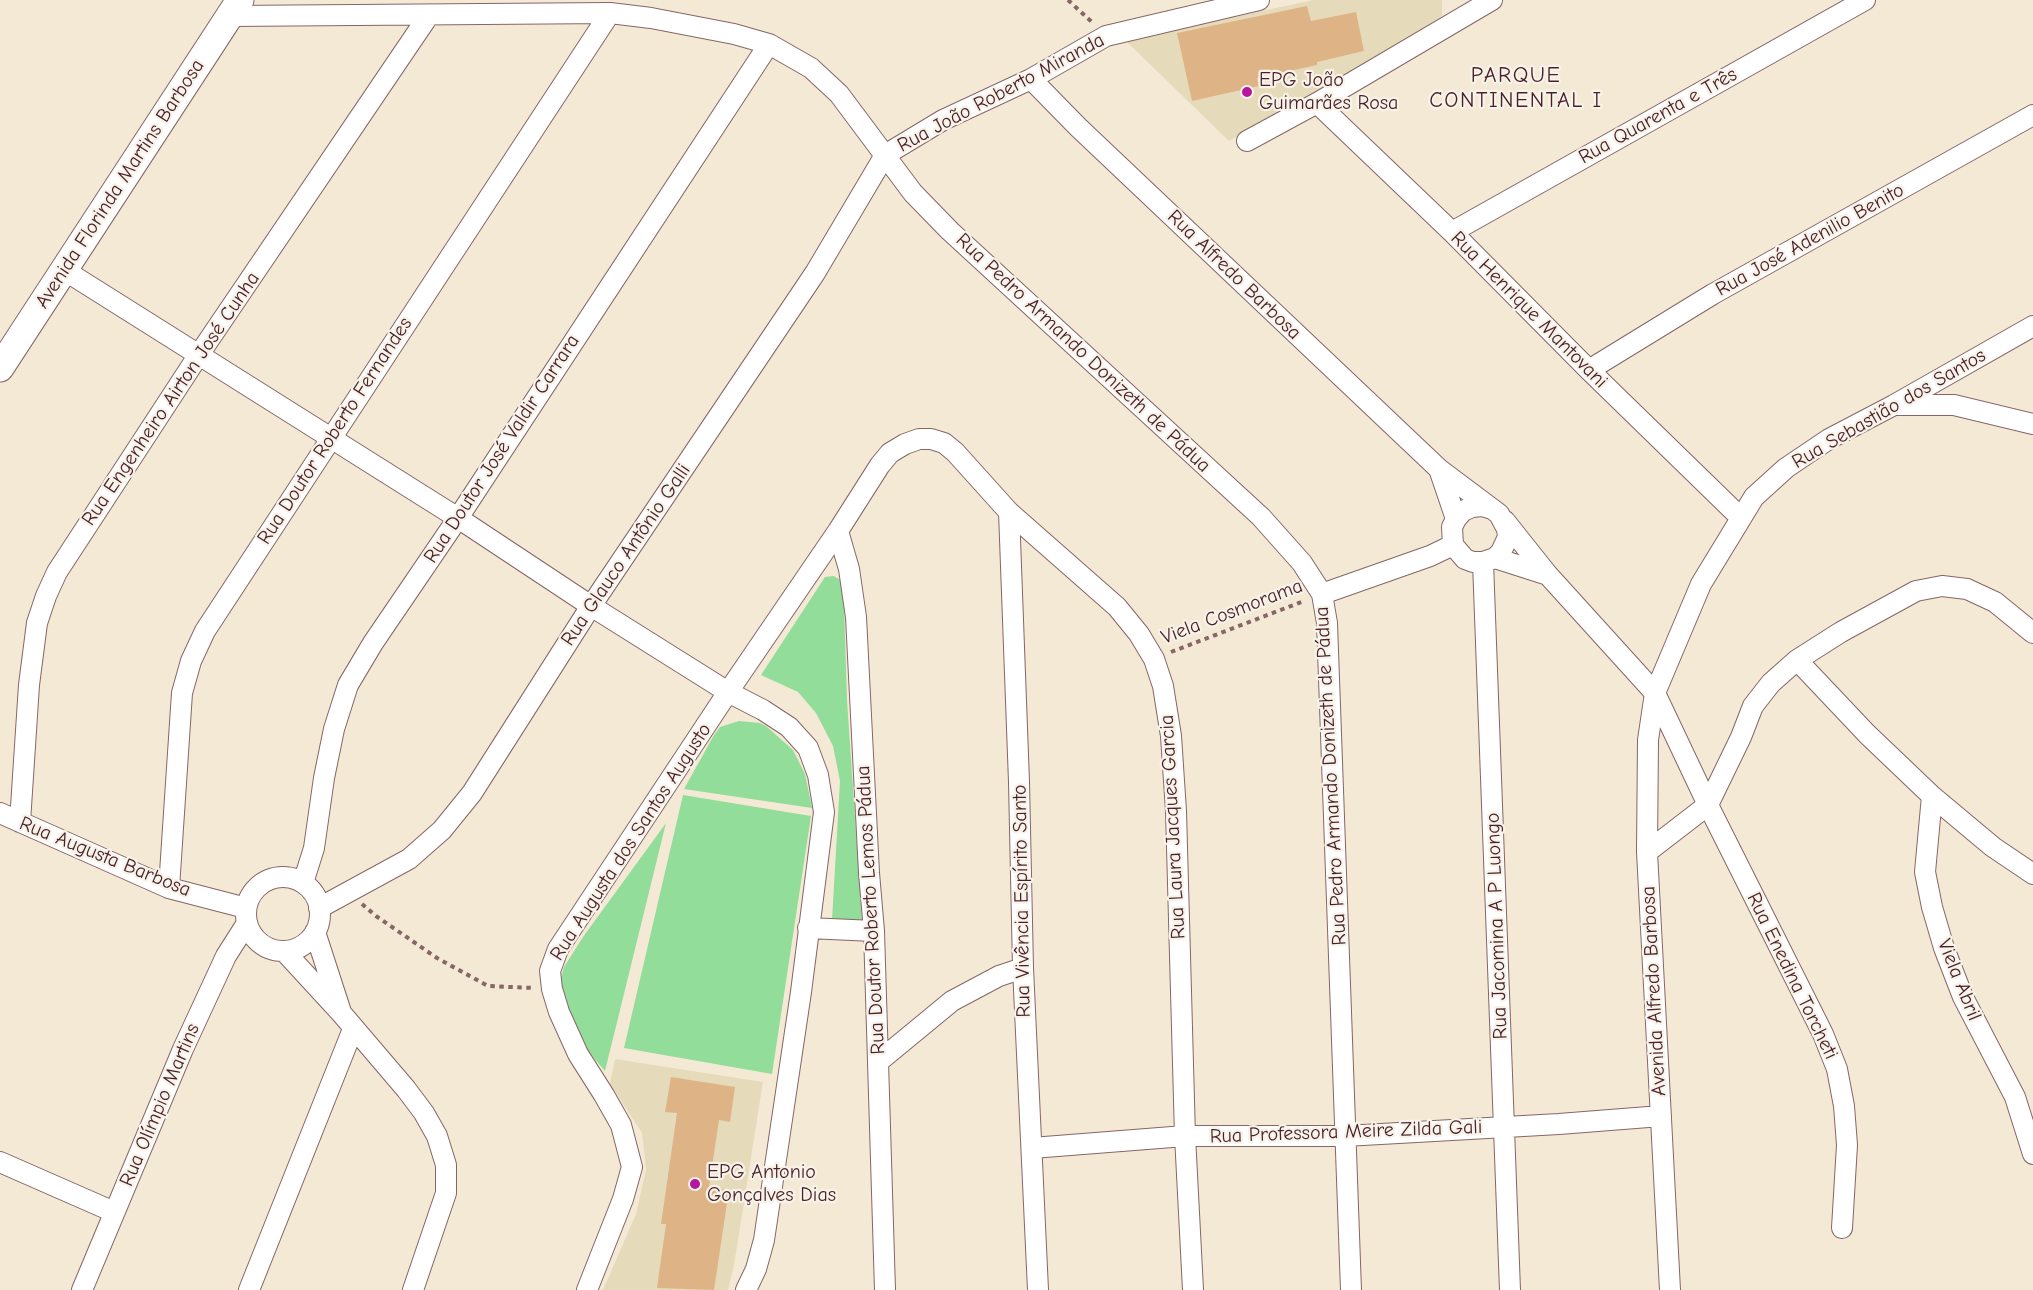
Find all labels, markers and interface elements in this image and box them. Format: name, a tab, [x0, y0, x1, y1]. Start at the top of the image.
street label: Rua João Roberto Miranda	[893, 28, 1109, 158]
street label: Avenida Florinda Martins Barbosa	[30, 55, 210, 313]
street label: Rua Quarenta e Três	[1575, 62, 1741, 170]
district label: PARQUE CONTINENTAL I	[1429, 63, 1603, 114]
place label: EPG João Guimarães Rosa	[1259, 68, 1398, 115]
marker: EPG João Guimarães Rosa	[1240, 85, 1254, 99]
street label: Rua José Adenilio Benito	[1712, 178, 1908, 302]
street label: Rua Alfredo Barbosa	[1162, 205, 1306, 345]
street label: Rua Henrique Mantovani	[1446, 227, 1612, 393]
street label: Rua Pedro Armando Donizeth de Pádua	[951, 228, 1215, 478]
street label: Rua Engenheiro Airton José Cunha	[77, 268, 265, 530]
street label: Rua Doutor Roberto Fernandes	[253, 313, 417, 549]
street label: Rua Doutor José Valdir Carrara	[419, 330, 585, 568]
street label: Rua Sebastião dos Santos	[1788, 344, 1990, 474]
street label: Rua Glauco Antônio Galli	[556, 459, 696, 651]
street label: Viela Cosmorama	[1158, 574, 1306, 650]
street label: Rua Pedro Armando Donizeth de Pádua	[1310, 606, 1352, 946]
street label: Rua Laura Jacques Garcia	[1155, 714, 1191, 940]
street label: Rua Augusta dos Santos Augusto	[545, 719, 717, 965]
street label: Rua Doutor Roberto Lemos Pádua	[851, 765, 891, 1055]
street label: Rua Vivência Espírito Santo	[1008, 784, 1036, 1018]
street label: Rua Augusta Barbosa	[16, 812, 194, 902]
street label: Rua Jacomina A P Luongo	[1481, 812, 1513, 1040]
street label: Avenida Alfredo Barbosa	[1637, 885, 1671, 1097]
street label: Rua Enedina Torcheti	[1741, 889, 1843, 1063]
street label: Viela Abril	[1932, 936, 1986, 1024]
street label: Rua Olímpio Martins	[115, 1020, 205, 1190]
street label: Rua Professora Meire Zilda Gali	[1209, 1115, 1483, 1149]
place label: EPG Antonio Gonçalves Dias	[707, 1160, 836, 1207]
marker: EPG Antonio Gonçalves Dias	[688, 1177, 702, 1191]

